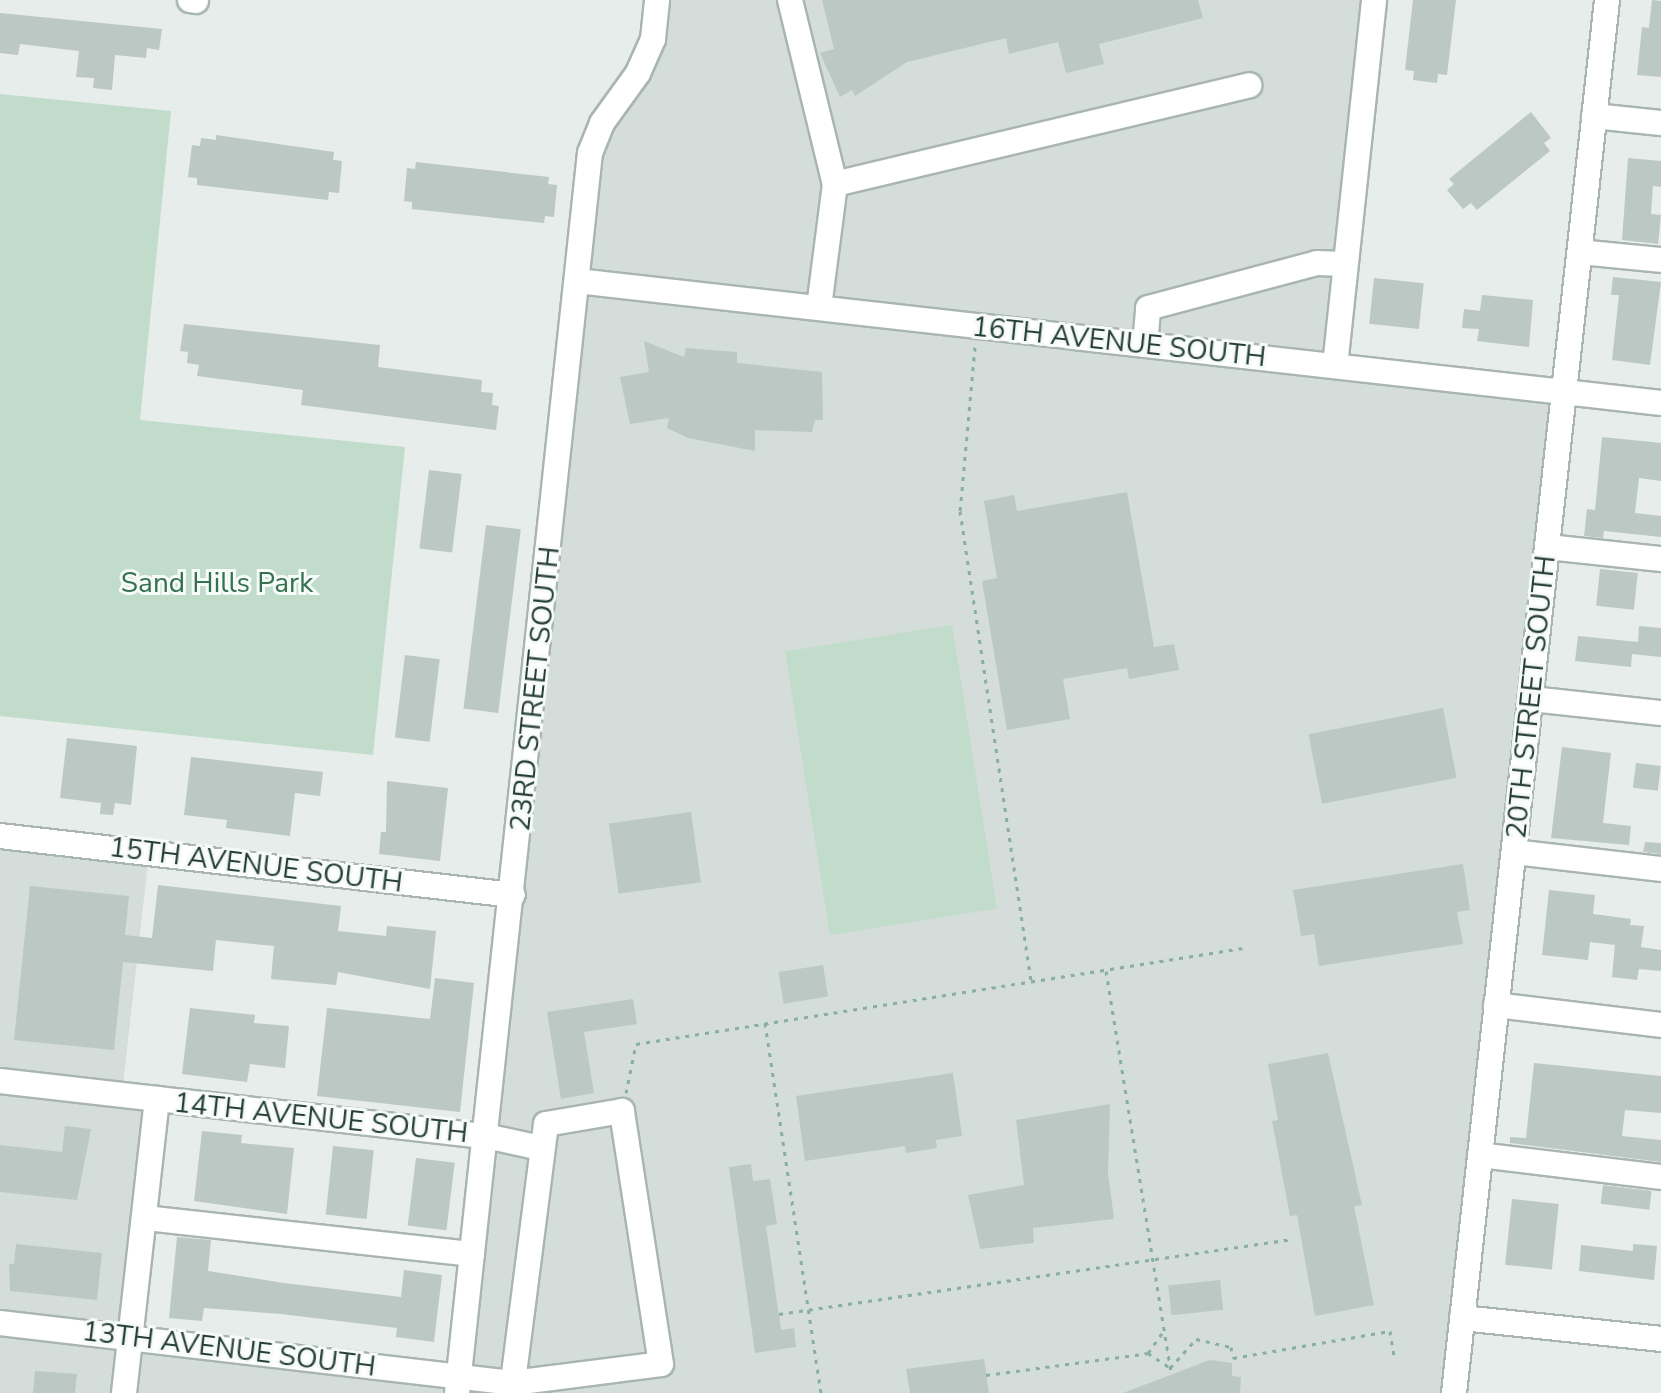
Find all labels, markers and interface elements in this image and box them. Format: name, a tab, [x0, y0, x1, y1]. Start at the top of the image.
street label: 16TH AVENUE SOUTH	[970, 310, 1268, 374]
street label: 23RD STREET SOUTH	[503, 545, 567, 833]
street label: 20TH STREET SOUTH	[1499, 554, 1563, 840]
park label: Sand Hills Park	[121, 566, 313, 600]
street label: 15TH AVENUE SOUTH	[107, 830, 405, 900]
street label: 14TH AVENUE SOUTH	[172, 1086, 470, 1150]
street label: 13TH AVENUE SOUTH	[80, 1314, 378, 1384]

